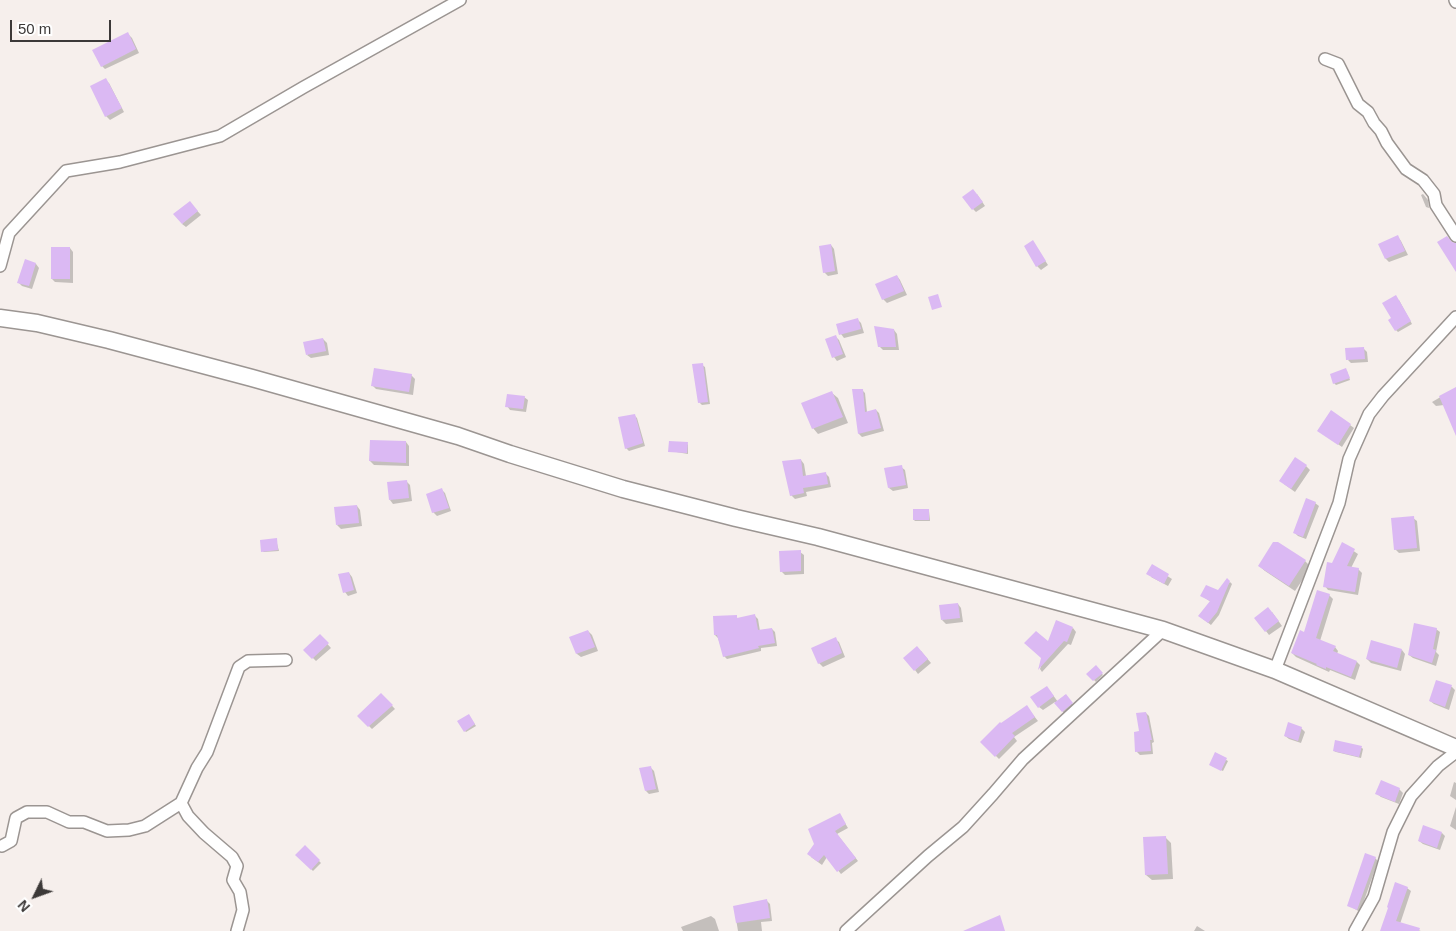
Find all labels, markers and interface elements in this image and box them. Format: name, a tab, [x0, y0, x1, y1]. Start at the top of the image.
scale bar	[12, 10, 114, 42]
text: 50 m	[18, 20, 51, 37]
north arrow	[10, 871, 60, 921]
text: N	[15, 897, 33, 915]

